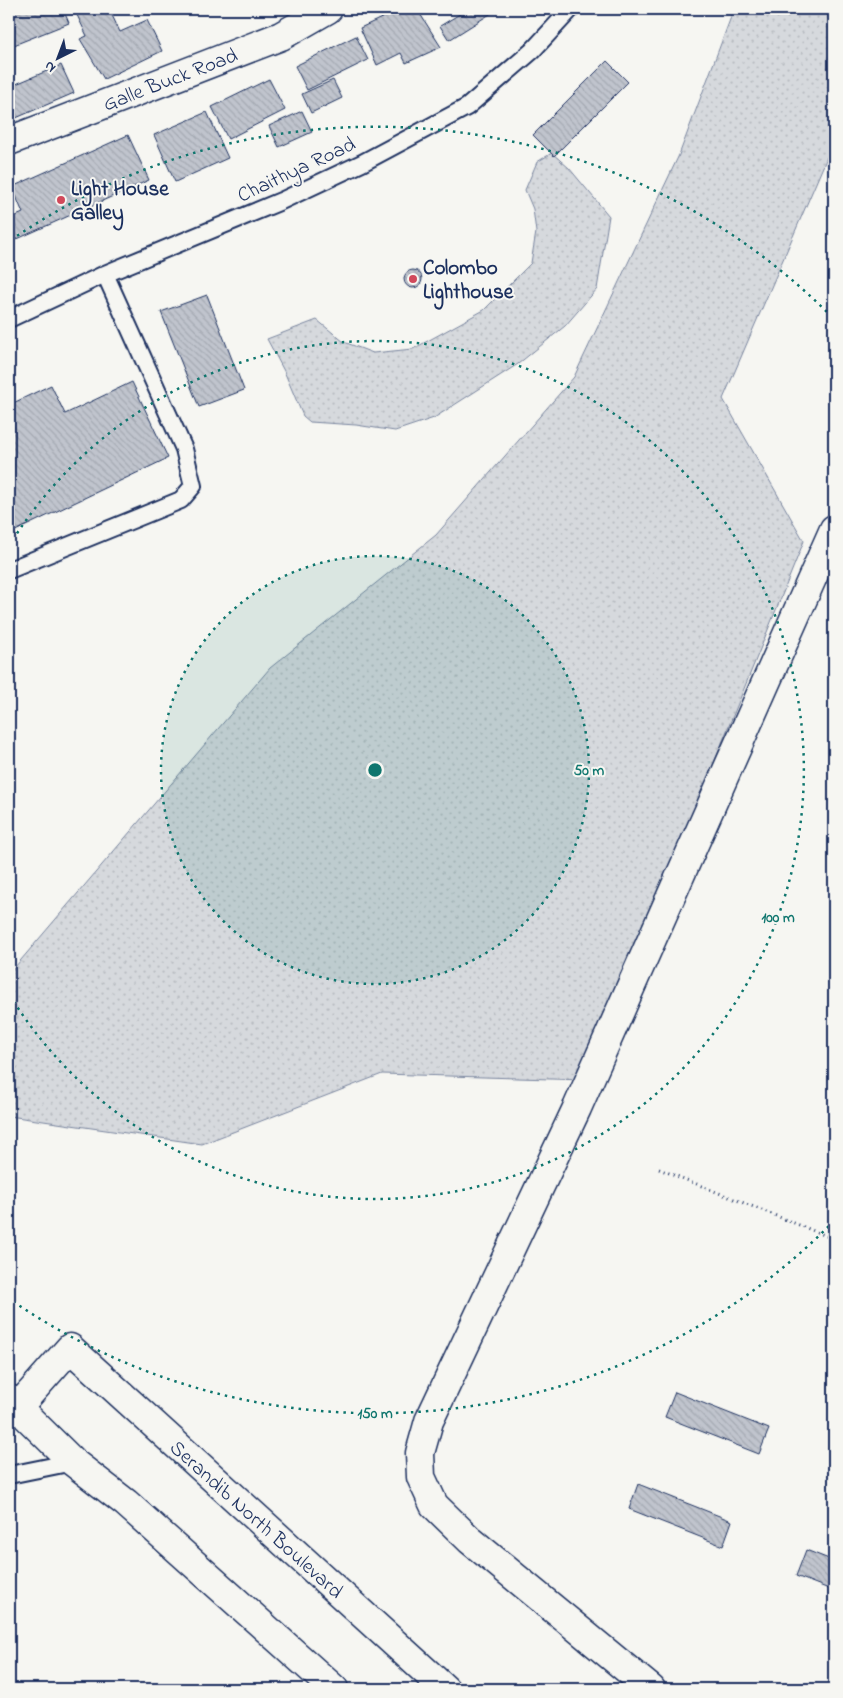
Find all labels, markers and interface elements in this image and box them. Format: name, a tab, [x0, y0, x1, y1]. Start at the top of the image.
north arrow	[32, 32, 82, 82]
street label: Galle Buck Road	[99, 41, 242, 120]
text: N	[40, 56, 61, 78]
street label: Chaithya Road	[233, 130, 362, 213]
place label: Light House Galley	[71, 175, 169, 231]
marker: Light House Galley	[55, 194, 67, 206]
place label: Colombo Lighthouse	[423, 254, 514, 310]
marker: Colombo Lighthouse	[407, 273, 419, 285]
text: 50 m	[574, 760, 605, 782]
centre of rings	[366, 761, 384, 779]
text: 100 m	[761, 907, 795, 929]
text: 150 m	[357, 1403, 393, 1425]
street label: Serandib North Boulevard	[162, 1434, 349, 1607]

